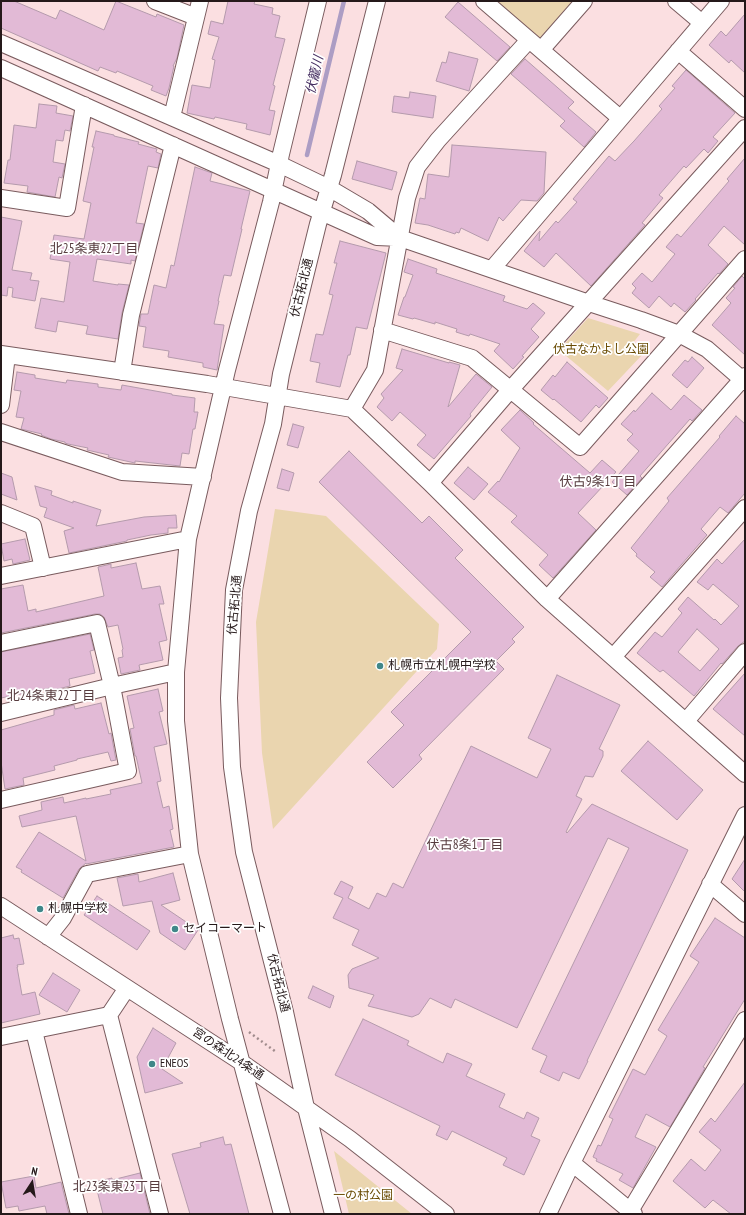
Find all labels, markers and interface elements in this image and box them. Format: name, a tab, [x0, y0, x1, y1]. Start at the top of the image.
water label: 伏籠川	[303, 54, 327, 96]
district label: 北25条東22丁目	[50, 241, 138, 257]
street label: 伏古拓北通	[288, 257, 316, 319]
park label: 伏古なかよし公園	[553, 343, 649, 357]
district label: 伏古9条1丁目	[560, 474, 636, 490]
street label: 伏古拓北通	[225, 574, 245, 636]
place label: 札幌市立札幌中学校	[388, 659, 496, 673]
marker: 札幌市立札幌中学校	[375, 661, 385, 671]
district label: 北24条東22丁目	[7, 688, 95, 704]
district label: 伏古8条1丁目	[427, 837, 503, 853]
place label: 札幌中学校	[48, 902, 108, 916]
marker: 札幌中学校	[35, 904, 45, 914]
place label: セイコーマート	[183, 922, 267, 936]
marker: セイコーマート	[170, 924, 180, 934]
street label: 伏古拓北通	[264, 952, 292, 1014]
street label: 宮の森北24条通	[190, 1025, 266, 1083]
place label: ENEOS	[160, 1057, 188, 1071]
marker: ENEOS	[147, 1059, 157, 1069]
north arrow	[12, 1163, 52, 1203]
text: N	[30, 1164, 39, 1179]
district label: 北23条東23丁目	[73, 1179, 161, 1195]
park label: 一の村公園	[333, 1189, 393, 1203]

